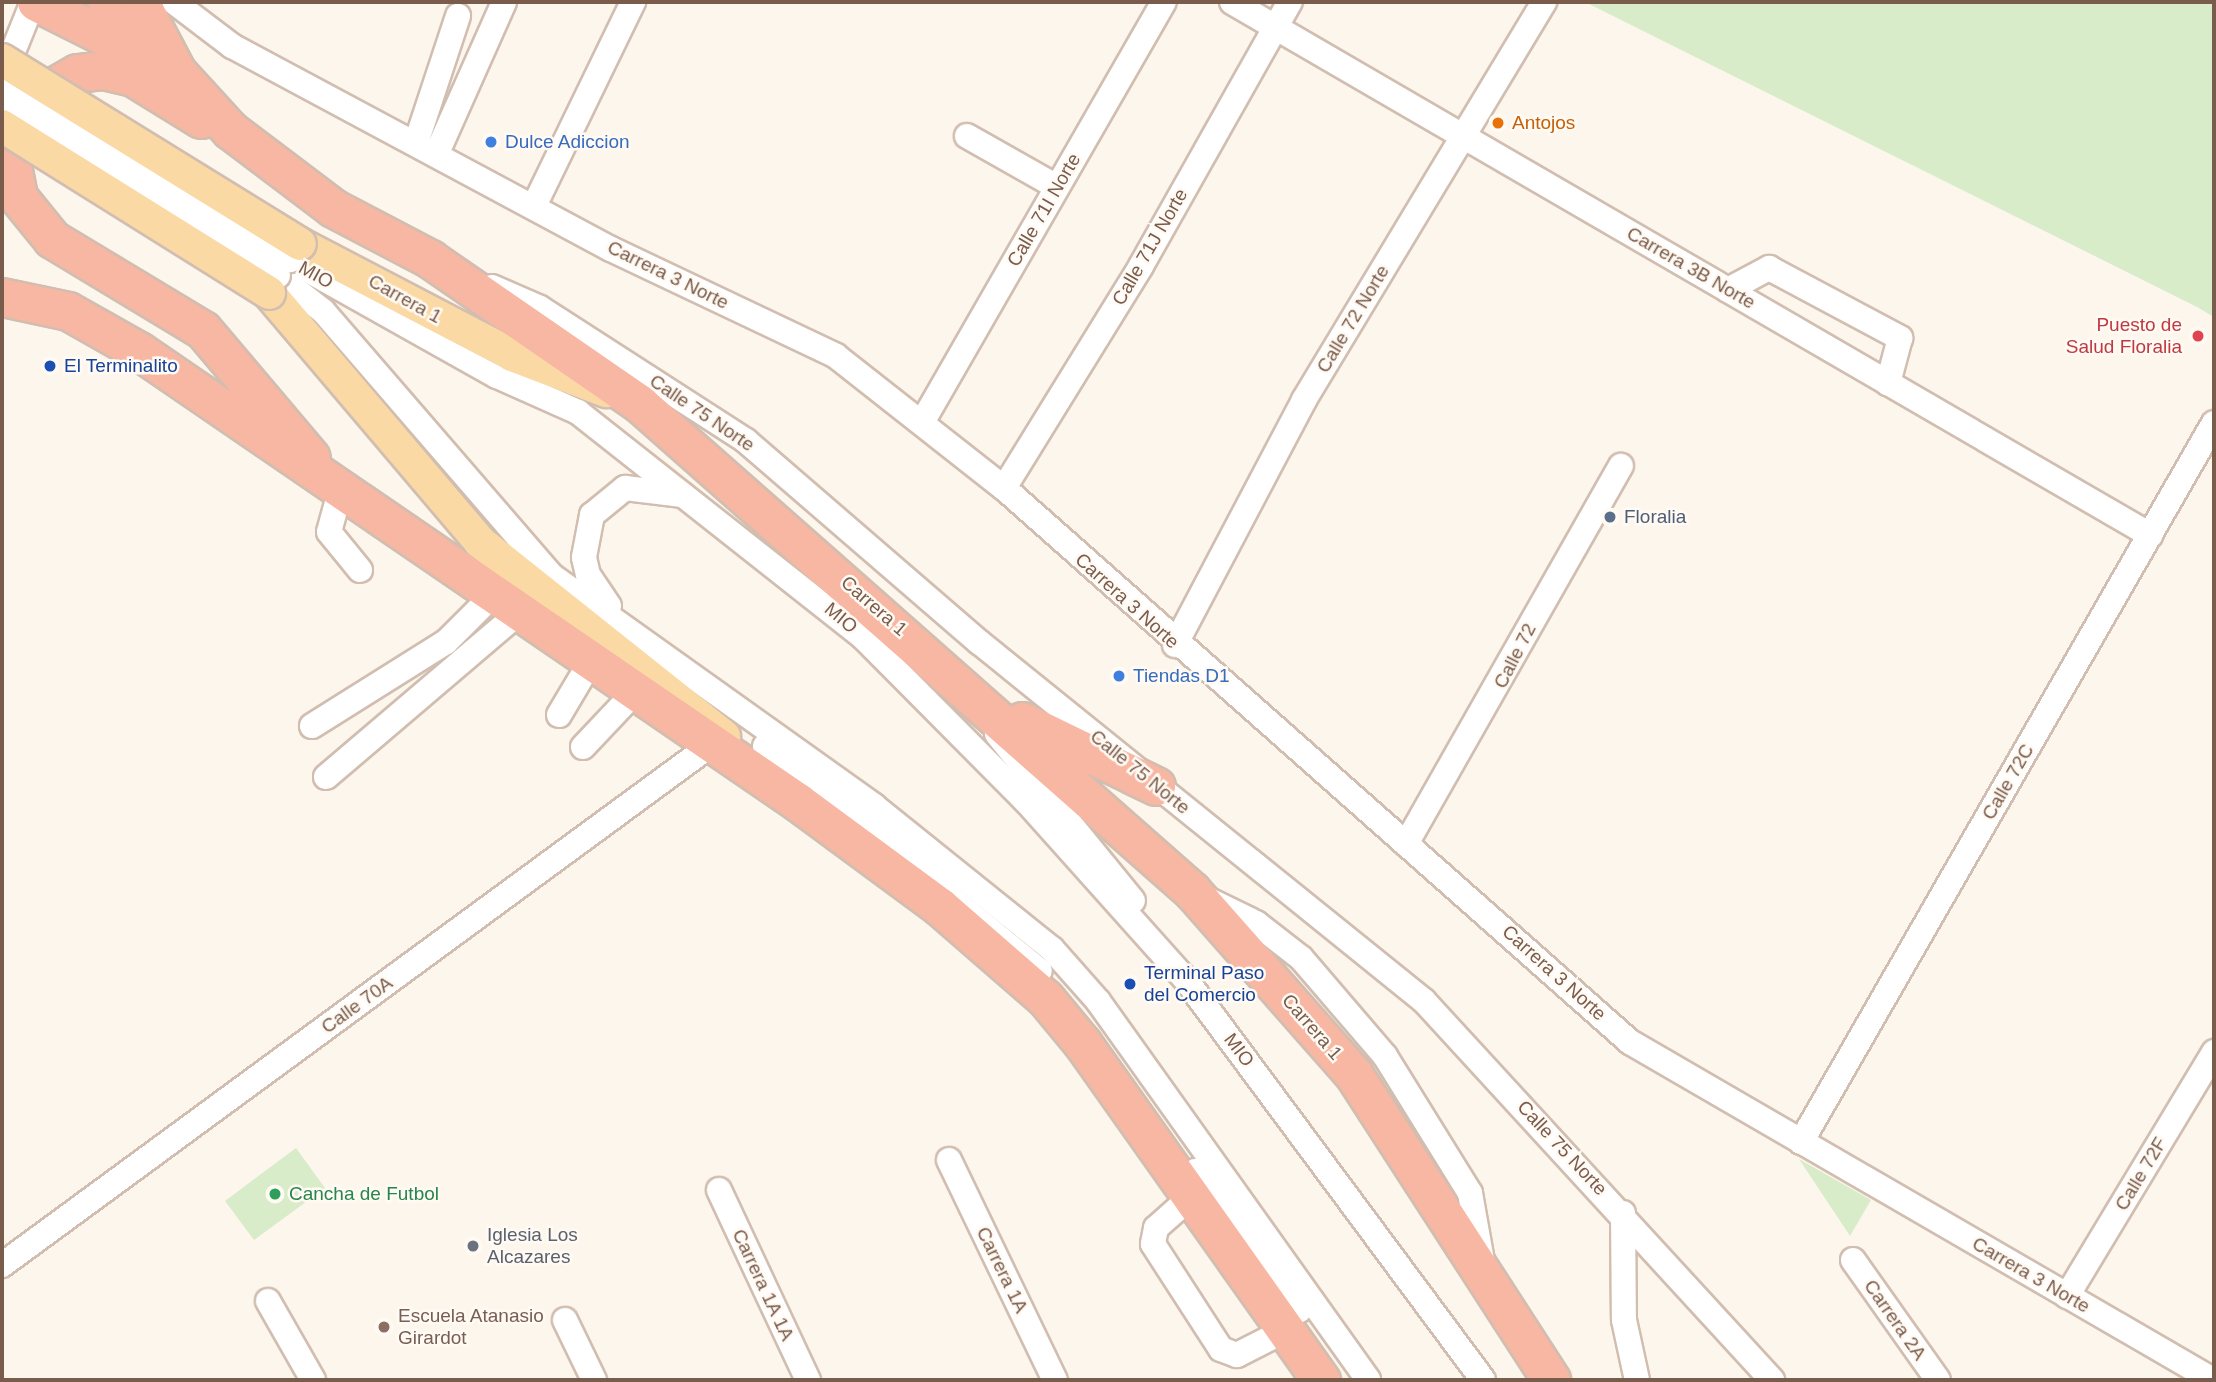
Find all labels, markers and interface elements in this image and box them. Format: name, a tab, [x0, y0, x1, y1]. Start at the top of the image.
place label: Antojos	[1512, 112, 1575, 134]
marker: Antojos	[1490, 115, 1506, 131]
place label: Dulce Adiccion	[505, 131, 631, 153]
marker: Dulce Adiccion	[483, 134, 499, 150]
street label: Calle 71I Norte	[1002, 149, 1086, 271]
street label: Calle 71J Norte	[1107, 185, 1193, 309]
street label: Carrera 3B Norte	[1623, 222, 1759, 314]
street label: Carrera 3 Norte	[604, 236, 732, 314]
street label: MIO	[295, 256, 337, 294]
street label: Calle 72 Norte	[1312, 261, 1394, 377]
street label: Carrera 1	[364, 270, 446, 328]
place label: Puesto de Salud Floralia	[2066, 314, 2182, 358]
marker: Puesto de Salud Floralia	[2188, 326, 2208, 346]
place label: El Terminalito	[64, 355, 178, 377]
marker: El Terminalito	[42, 358, 58, 374]
street label: Calle 75 Norte	[645, 370, 759, 456]
place label: Floralia	[1624, 506, 1686, 528]
marker: Floralia	[1602, 509, 1618, 525]
street label: Carrera 3 Norte	[1070, 548, 1184, 654]
street label: Carrera 1	[836, 571, 912, 641]
street label: MIO	[820, 598, 862, 638]
street label: Calle 72	[1489, 620, 1541, 692]
place label: Tiendas D1	[1133, 665, 1229, 687]
marker: Tiendas D1	[1111, 668, 1127, 684]
street label: Calle 75 Norte	[1086, 725, 1194, 819]
street label: Calle 72C	[1977, 740, 2039, 824]
street label: Carrera 3 Norte	[1497, 920, 1611, 1026]
place label: Terminal Paso del Comercio	[1144, 962, 1264, 1006]
street label: Calle 70A	[317, 972, 397, 1038]
marker: Terminal Paso del Comercio	[1122, 976, 1138, 992]
street label: Carrera 1	[1277, 989, 1347, 1065]
street label: MIO	[1219, 1029, 1259, 1071]
street label: Calle 75 Norte	[1512, 1096, 1612, 1200]
street label: Calle 72F	[2110, 1133, 2172, 1215]
place label: Cancha de Futbol	[289, 1183, 439, 1205]
marker: Cancha de Futbol	[267, 1186, 283, 1202]
street label: Carrera 1A	[971, 1223, 1033, 1317]
place label: Iglesia Los Alcazares	[487, 1224, 578, 1268]
street label: Carrera 1A 1A	[727, 1225, 799, 1345]
street label: Carrera 3 Norte	[1968, 1232, 2094, 1318]
marker: Iglesia Los Alcazares	[465, 1238, 481, 1254]
street label: Carrera 2A	[1859, 1275, 1931, 1365]
place label: Escuela Atanasio Girardot	[398, 1305, 545, 1349]
marker: Escuela Atanasio Girardot	[376, 1319, 392, 1335]

